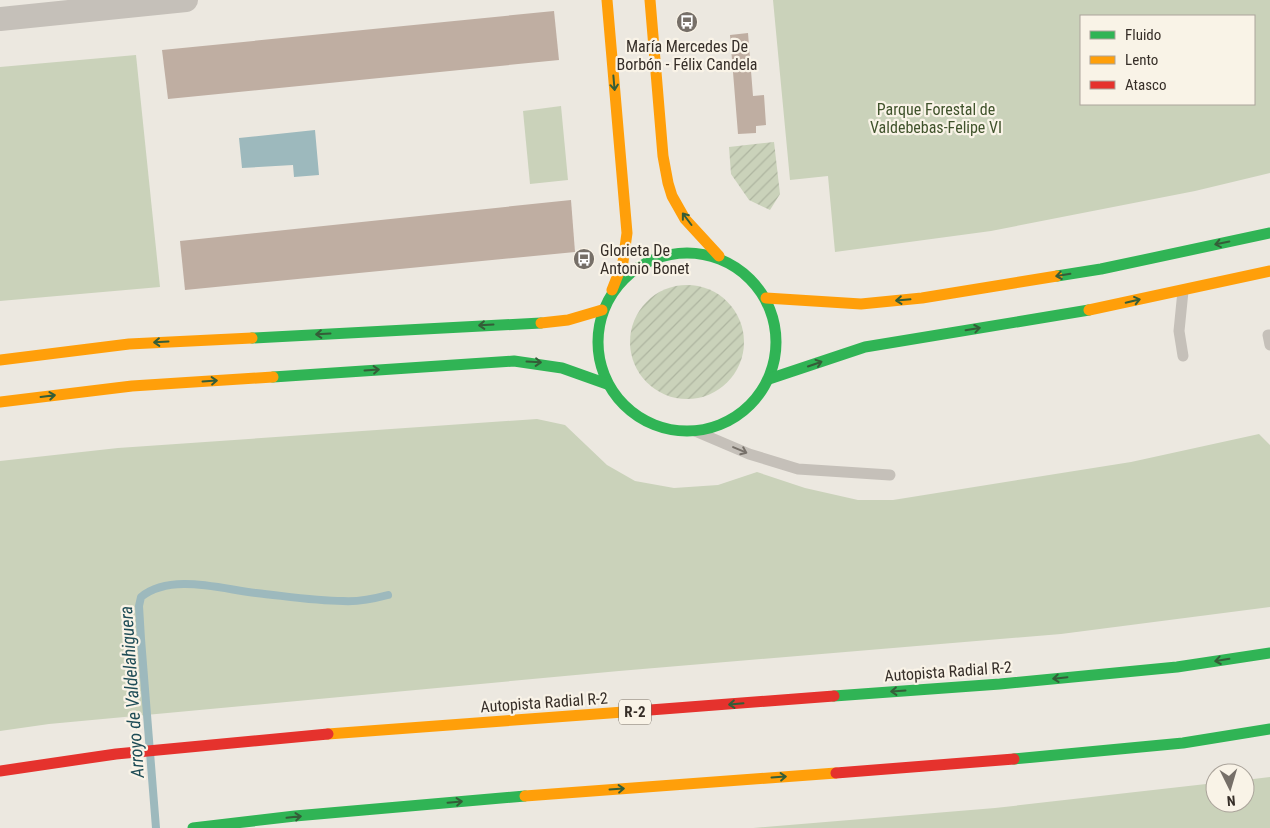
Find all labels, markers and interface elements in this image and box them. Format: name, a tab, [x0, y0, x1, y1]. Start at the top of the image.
bus stop icon: María Mercedes De Borbón - Félix Candela	[675, 10, 699, 34]
legend	[1080, 15, 1255, 105]
text: Fluido	[1125, 26, 1161, 44]
place label: María Mercedes De Borbón - Félix Candela	[617, 37, 757, 74]
text: Lento	[1125, 51, 1158, 69]
one-way arrow	[609, 75, 619, 91]
text: Atasco	[1125, 76, 1166, 94]
park label: Parque Forestal de Valdebebas-Felipe VI	[870, 100, 1002, 137]
one-way arrow	[682, 212, 692, 226]
one-way arrow	[1215, 239, 1231, 248]
place label: Glorieta De Antonio Bonet	[600, 241, 690, 278]
bus stop icon: Glorieta De Antonio Bonet	[572, 247, 596, 271]
one-way arrow	[1055, 271, 1071, 281]
one-way arrow	[895, 295, 911, 305]
one-way arrow	[1125, 296, 1141, 305]
one-way arrow	[478, 320, 494, 330]
one-way arrow	[965, 324, 981, 334]
one-way arrow	[316, 329, 332, 338]
one-way arrow	[153, 338, 169, 347]
one-way arrow	[526, 357, 542, 367]
one-way arrow	[807, 358, 823, 368]
one-way arrow	[364, 366, 380, 375]
one-way arrow	[202, 376, 218, 385]
one-way arrow	[40, 391, 56, 401]
one-way arrow	[732, 446, 747, 456]
water label: Arroyo de Valdelahiguera	[115, 605, 148, 780]
one-way arrow	[1214, 656, 1230, 666]
street label: Autopista Radial R-2	[884, 658, 1012, 685]
one-way arrow	[1053, 673, 1069, 683]
one-way arrow	[891, 687, 907, 696]
street label: Autopista Radial R-2	[480, 689, 608, 716]
one-way arrow	[729, 699, 745, 708]
road number: R-2	[619, 700, 651, 724]
north arrow	[1205, 763, 1255, 813]
one-way arrow	[771, 772, 787, 782]
one-way arrow	[609, 784, 625, 793]
text: N	[1226, 793, 1236, 809]
one-way arrow	[447, 797, 463, 807]
one-way arrow	[285, 812, 301, 821]

